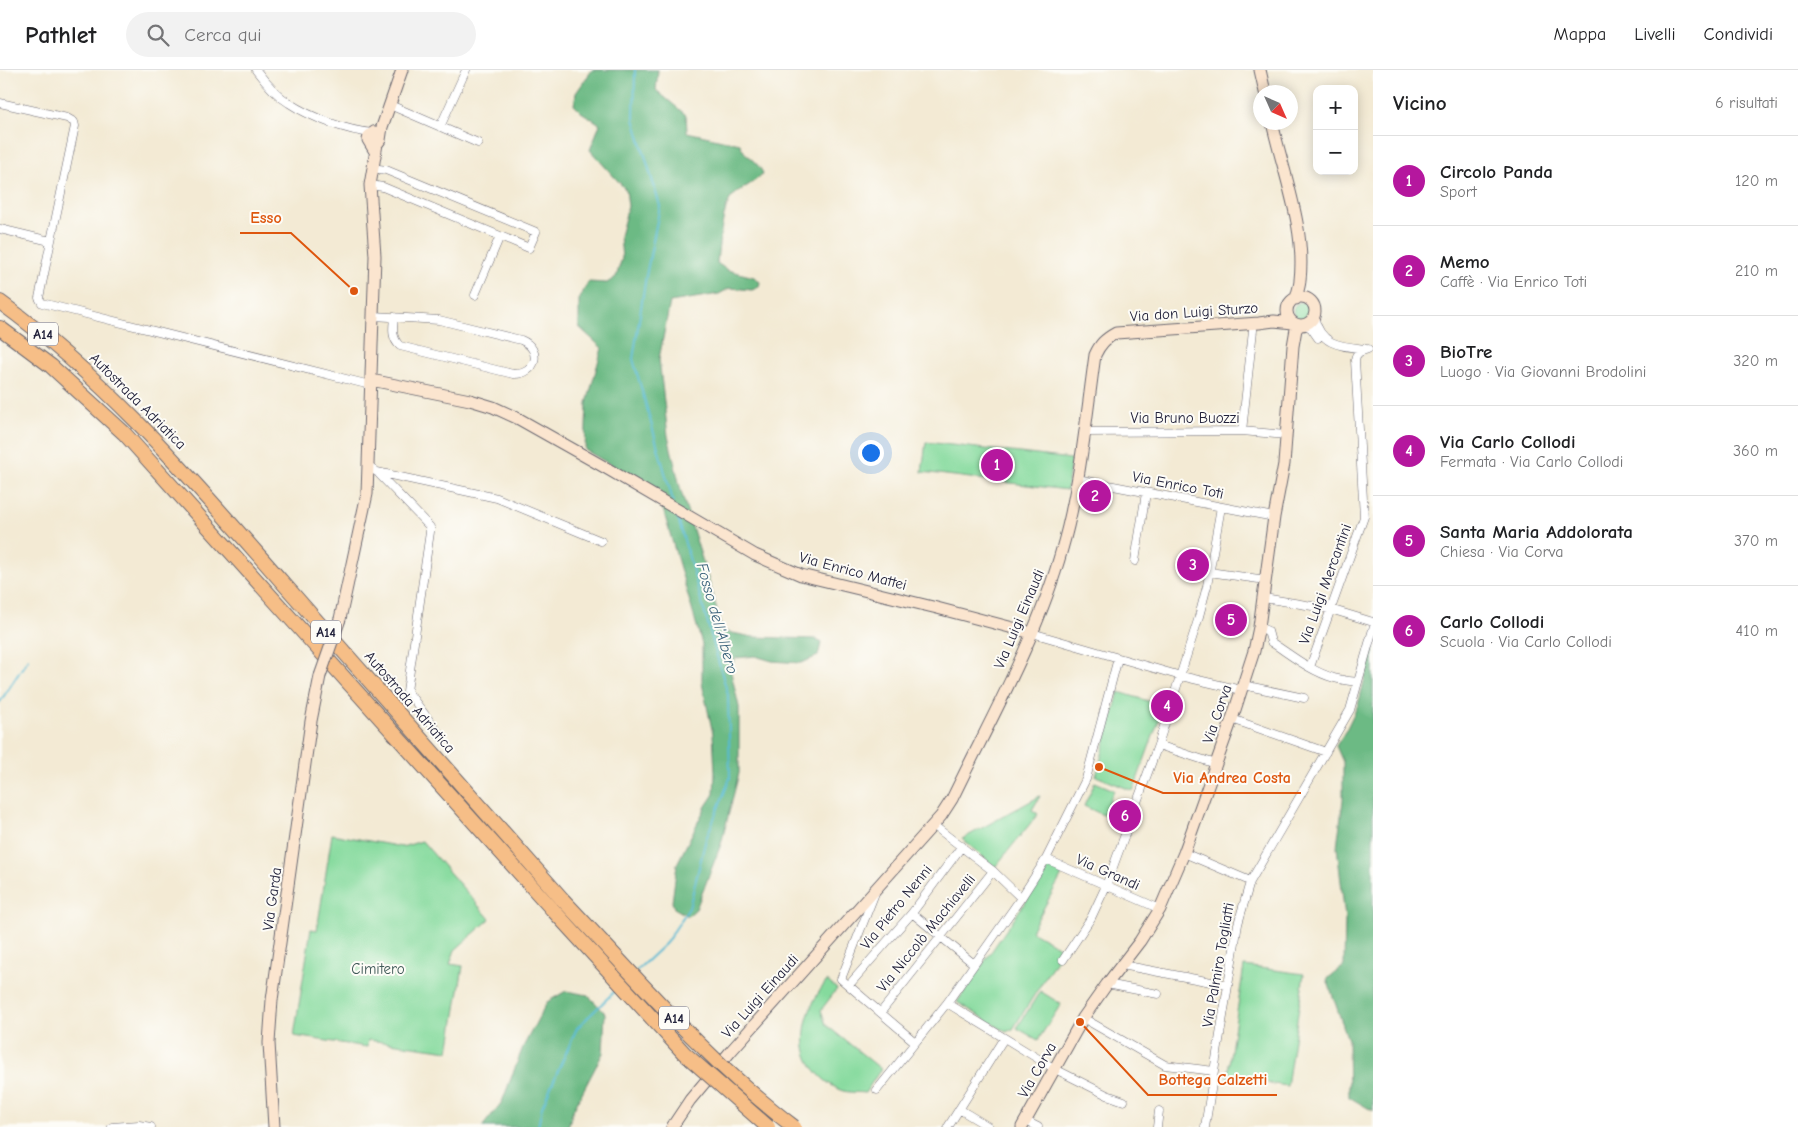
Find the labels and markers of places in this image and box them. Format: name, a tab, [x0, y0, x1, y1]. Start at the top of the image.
callout: Esso	[240, 202, 291, 233]
pin: 1	[981, 446, 1013, 484]
pin: 2	[1079, 477, 1111, 515]
pin: 3	[1177, 546, 1209, 584]
pin: 5	[1215, 601, 1247, 639]
pin: 4	[1151, 687, 1183, 725]
callout: Via Andrea Costa	[1163, 762, 1301, 793]
pin: 6	[1109, 797, 1141, 835]
callout: Bottega Calzetti	[1148, 1064, 1277, 1095]

